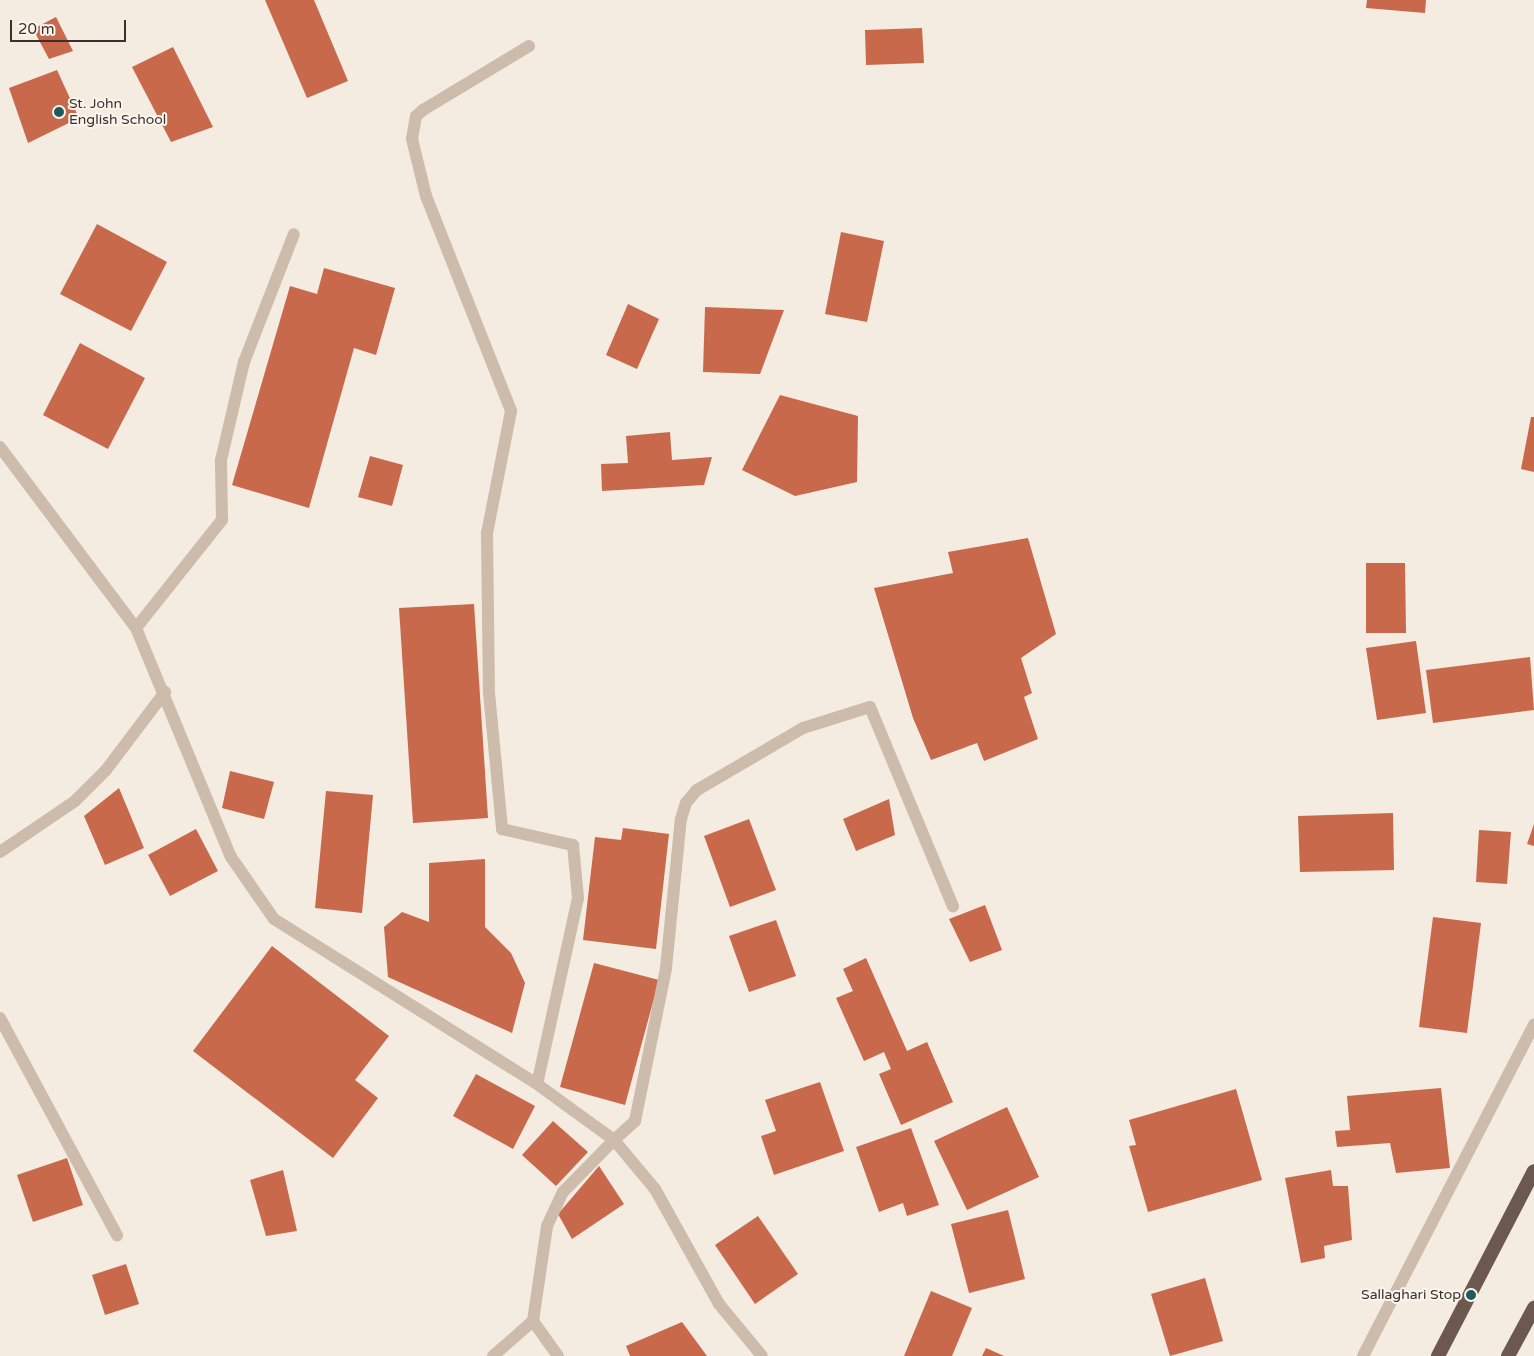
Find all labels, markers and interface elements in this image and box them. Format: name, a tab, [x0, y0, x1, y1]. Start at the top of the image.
scale bar	[12, 10, 129, 42]
text: 20 m	[18, 20, 55, 38]
place label: St. John English School	[69, 96, 166, 128]
marker: St. John English School	[53, 106, 65, 118]
place label: Sallaghari Stop	[1361, 1287, 1461, 1303]
marker: Sallaghari Stop	[1465, 1289, 1477, 1301]

